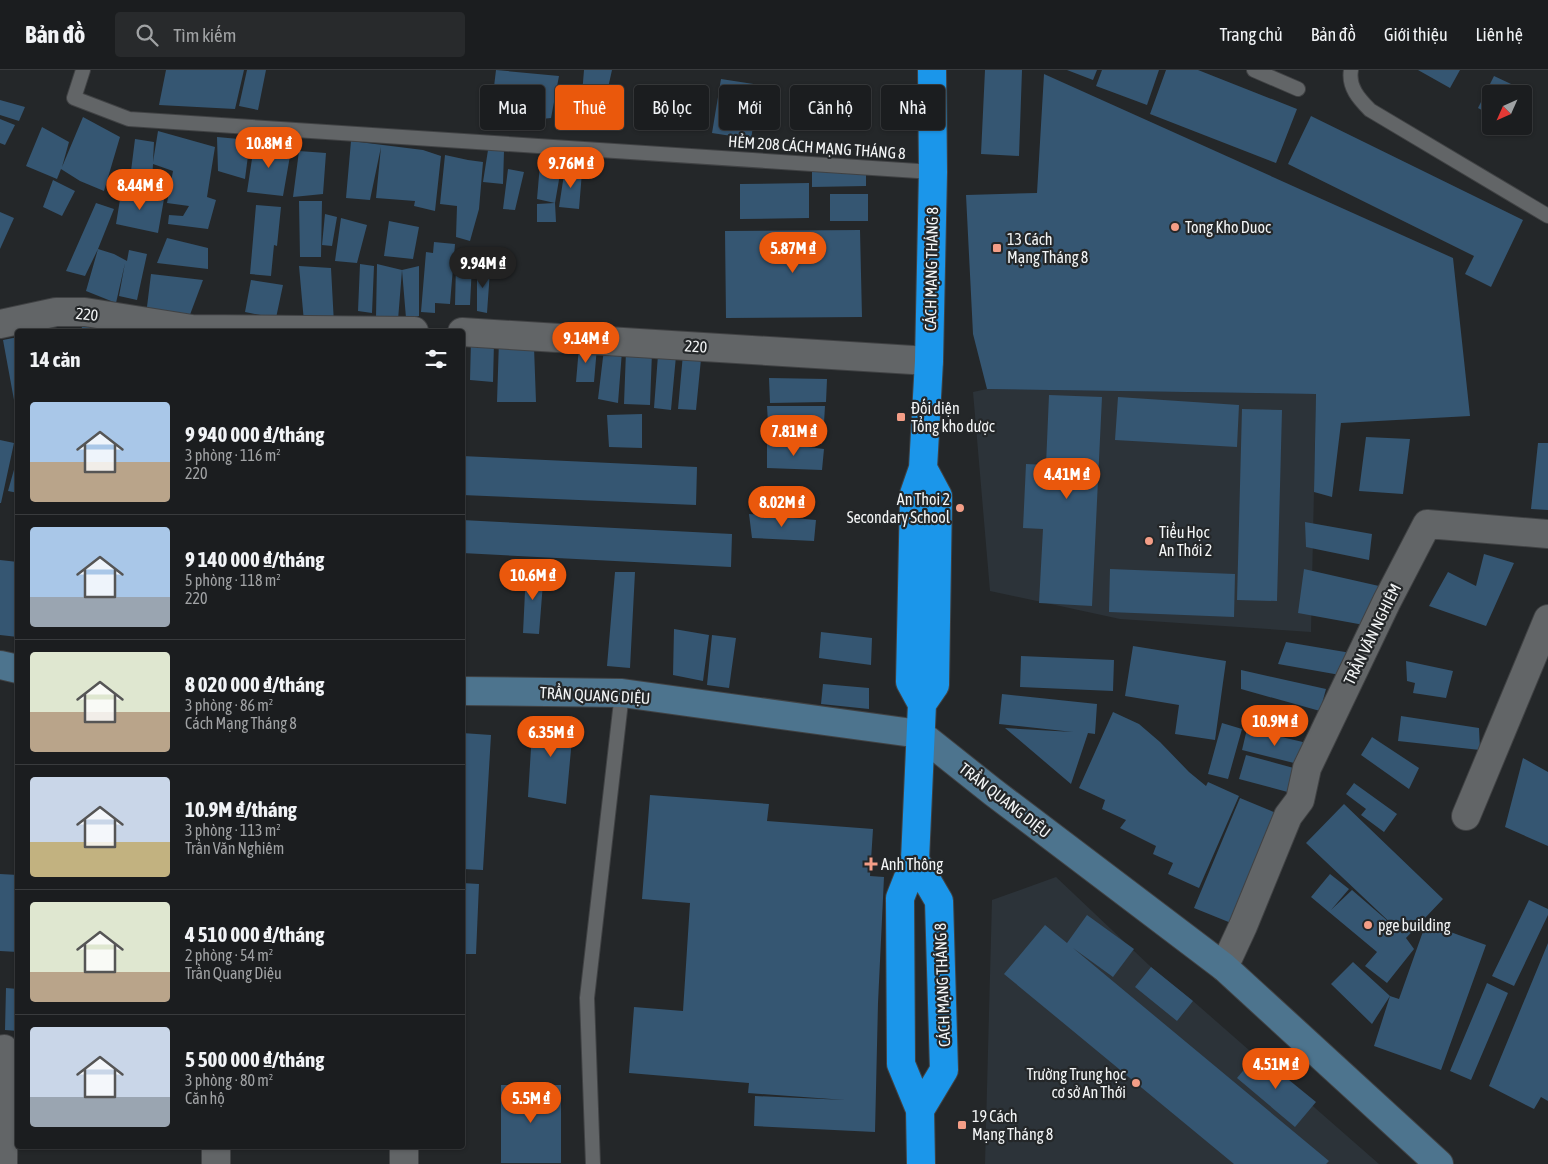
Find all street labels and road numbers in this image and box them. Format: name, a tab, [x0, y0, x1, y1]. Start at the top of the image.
street label: HẺM 208 CÁCH MẠNG THÁNG 8	[728, 132, 906, 162]
street label: CÁCH MẠNG THÁNG 8	[921, 207, 941, 331]
street label: 220	[75, 304, 99, 324]
street label: 220	[684, 336, 708, 356]
street label: TRẦN VĂN NGHIÊM	[1338, 580, 1404, 688]
street label: TRẦN QUANG DIỆU	[539, 681, 651, 707]
street label: TRẦN QUANG DIỆU	[956, 757, 1055, 841]
street label: CÁCH MẠNG THÁNG 8	[931, 923, 953, 1047]

